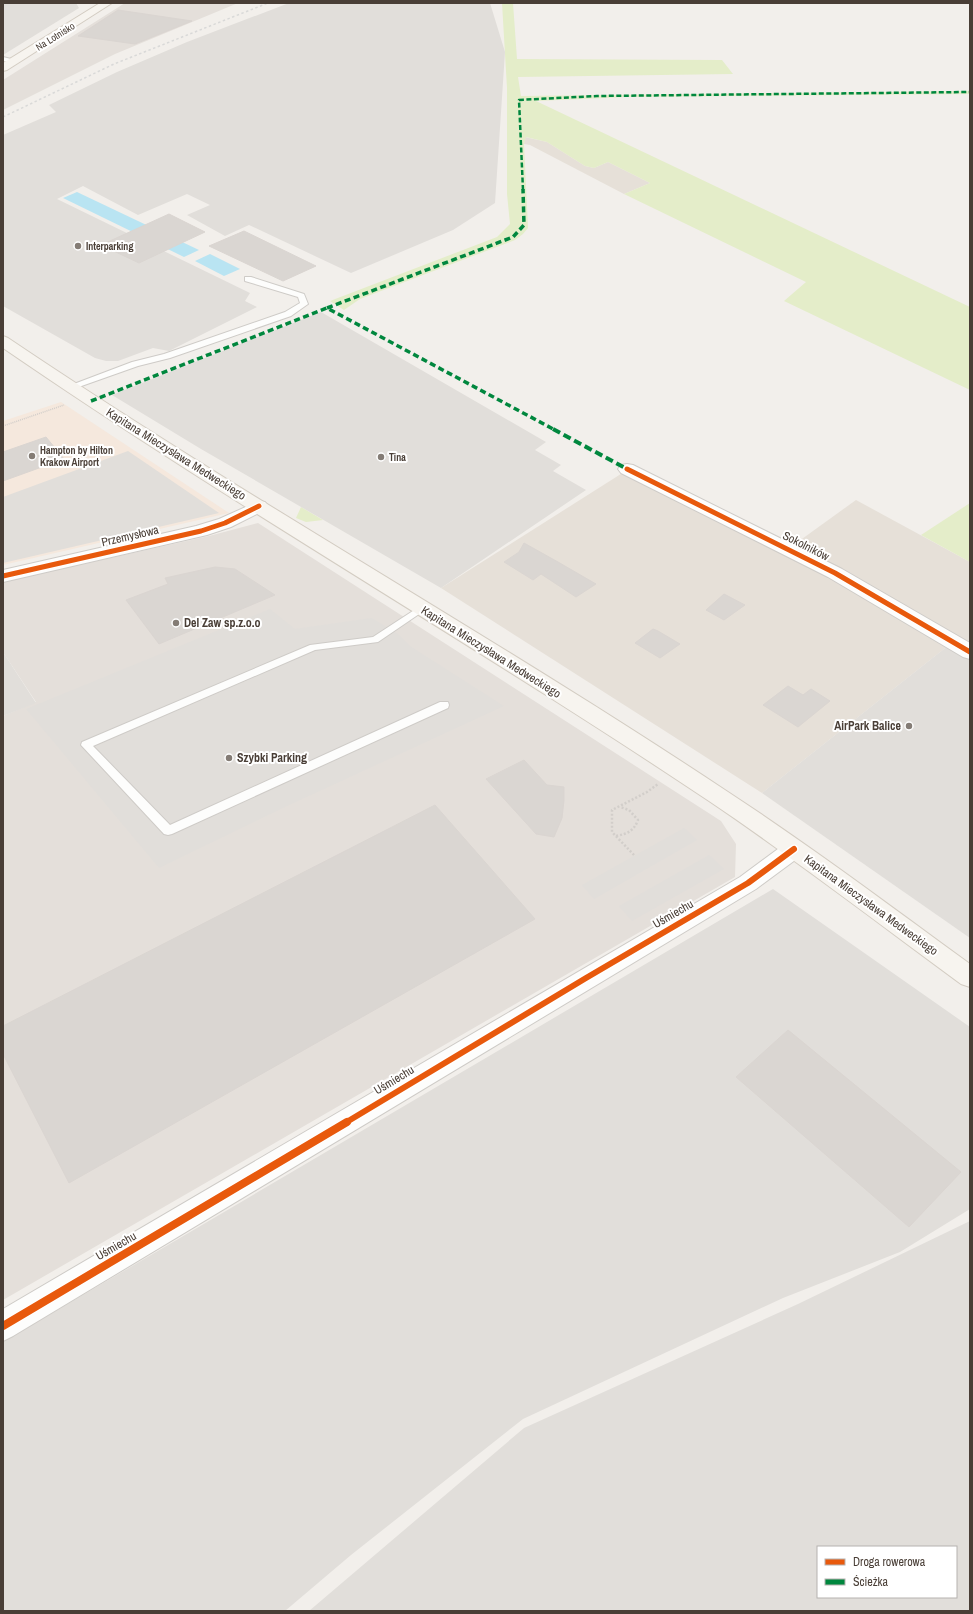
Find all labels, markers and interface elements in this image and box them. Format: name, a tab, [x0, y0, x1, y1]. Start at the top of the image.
street label: Na Lotnisko	[33, 19, 78, 54]
place label: Interparking	[86, 240, 133, 253]
marker: Interparking	[73, 241, 83, 251]
street label: Kapitana Mieczysława Medweckiego	[103, 404, 249, 504]
place label: Hampton by Hilton Krakow Airport	[40, 444, 113, 469]
marker: Hampton by Hilton Krakow Airport	[27, 451, 37, 461]
place label: Tina	[389, 451, 406, 464]
marker: Tina	[376, 452, 386, 462]
street label: Przemysłowa	[100, 522, 161, 550]
street label: Sokolników	[780, 527, 833, 565]
street label: Kapitana Mieczysława Medweckiego	[418, 602, 564, 702]
place label: Del Zaw sp.z.o.o	[184, 615, 261, 631]
marker: Del Zaw sp.z.o.o	[171, 618, 181, 628]
place label: AirPark Balice	[834, 718, 902, 734]
marker: AirPark Balice	[904, 721, 914, 731]
place label: Szybki Parking	[237, 750, 307, 766]
marker: Szybki Parking	[224, 753, 234, 763]
street label: Kapitana Mieczysława Medweckiego	[801, 851, 941, 959]
street label: Uśmiechu	[650, 896, 696, 932]
street label: Uśmiechu	[371, 1062, 417, 1098]
street label: Uśmiechu	[93, 1228, 139, 1264]
legend	[817, 1546, 957, 1598]
text: Droga rowerowa	[853, 1554, 926, 1570]
text: Ścieżka	[853, 1574, 889, 1590]

